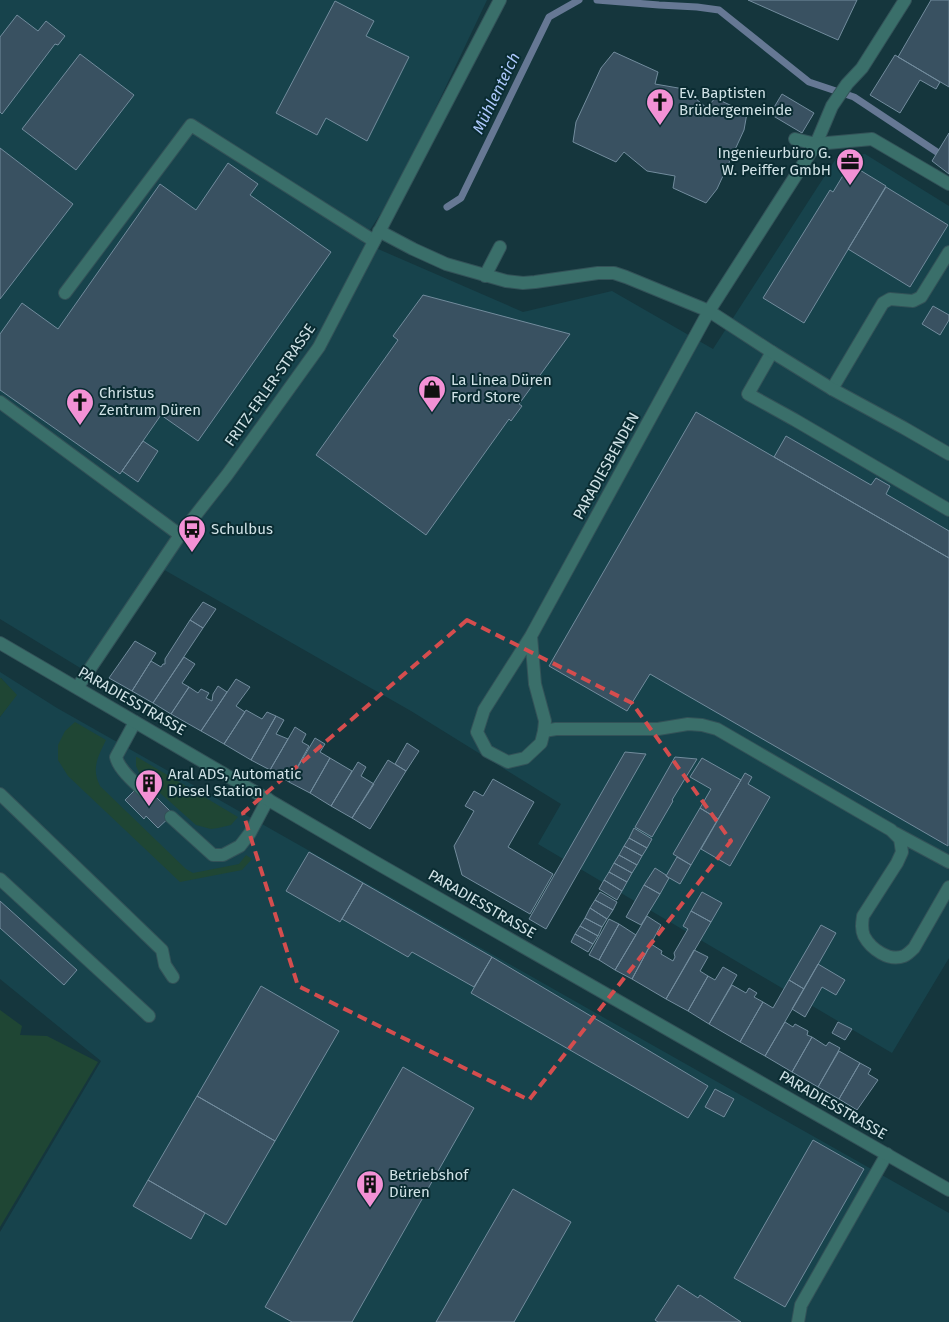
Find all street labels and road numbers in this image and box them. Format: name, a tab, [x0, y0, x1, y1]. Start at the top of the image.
street label: FRITZ-ERLER-STRASSE	[221, 320, 319, 450]
street label: PARADIESBENDEN	[569, 409, 643, 523]
street label: PARADIESSTRASSE	[75, 663, 189, 739]
street label: PARADIESSTRASSE	[425, 866, 539, 942]
street label: PARADIESSTRASSE	[776, 1067, 890, 1143]

